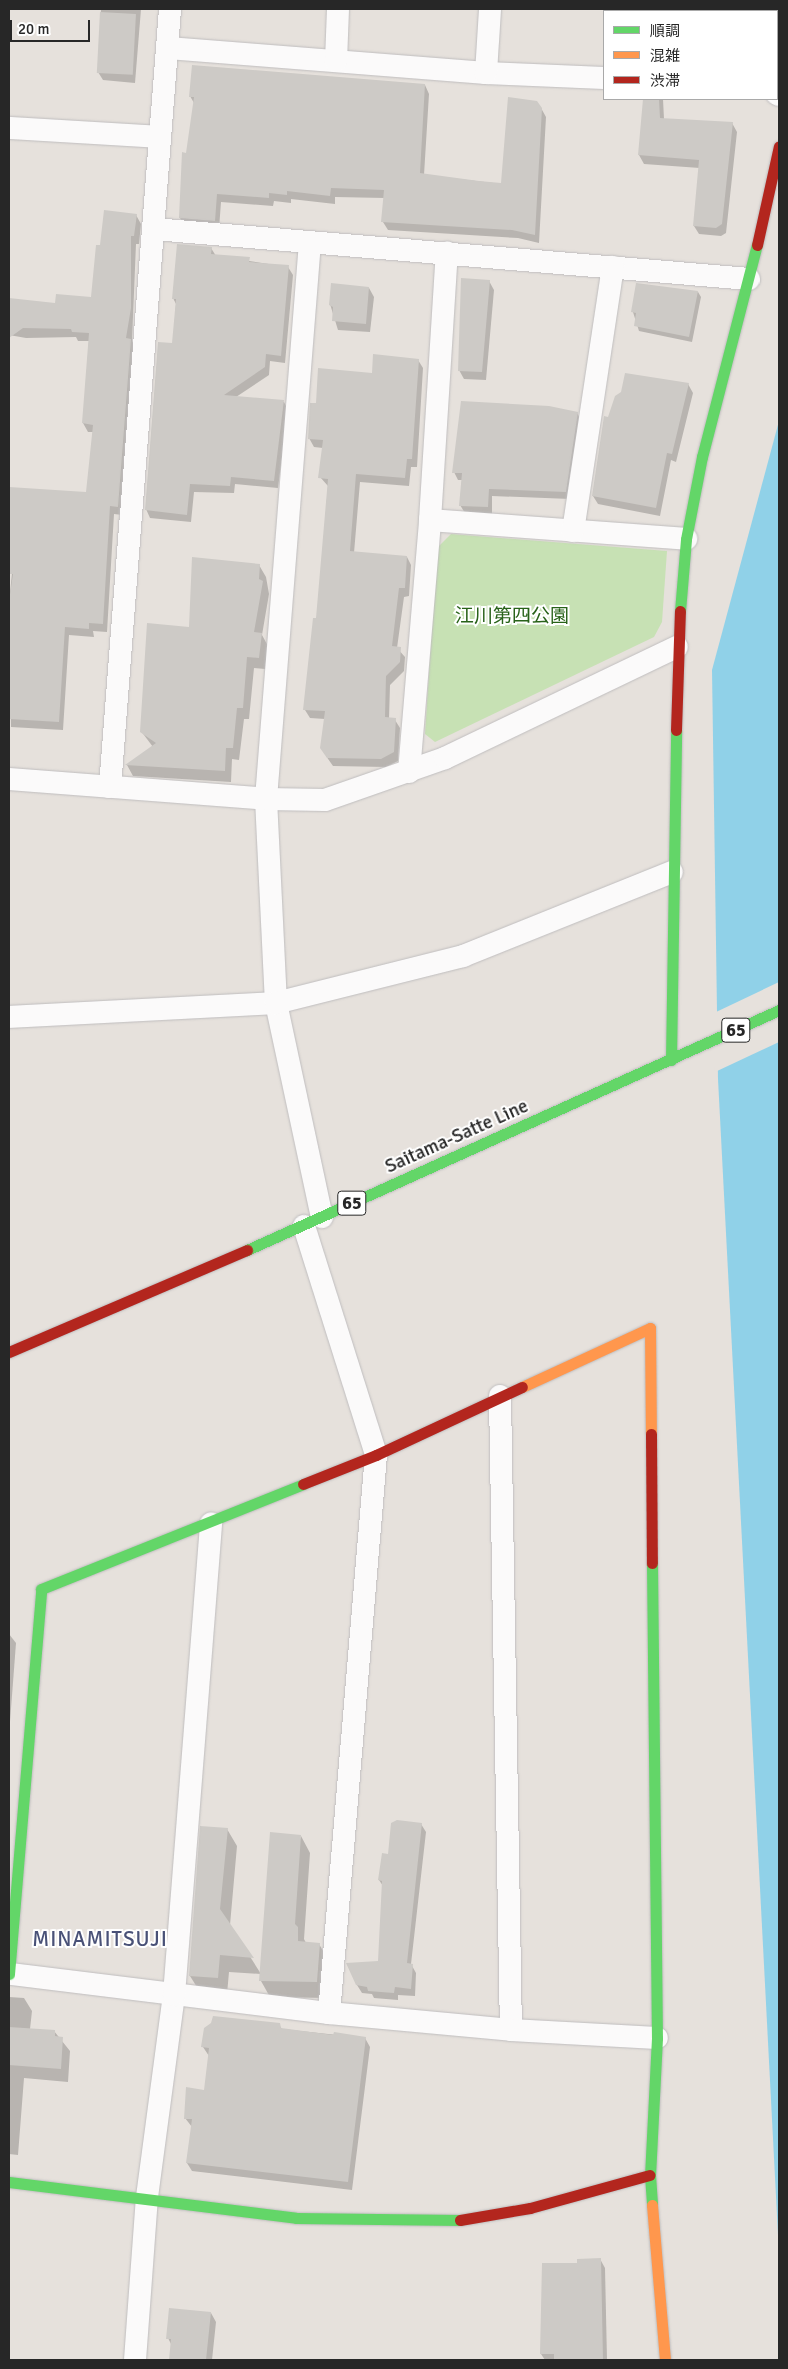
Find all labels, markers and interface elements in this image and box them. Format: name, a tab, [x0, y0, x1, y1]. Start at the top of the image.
scale bar	[12, 10, 92, 42]
legend	[603, 10, 778, 100]
text: 20 m	[18, 20, 49, 38]
text: 順調	[650, 22, 680, 40]
text: 混雑	[650, 47, 680, 65]
text: 渋滞	[650, 72, 680, 90]
park label: 江川第四公園	[455, 606, 569, 628]
road number: 65	[721, 1014, 751, 1046]
street label: Saitama-Satte Line	[382, 1095, 532, 1179]
road number: 65	[337, 1188, 367, 1218]
district label: MINAMITSUJI	[31, 1926, 169, 1952]

